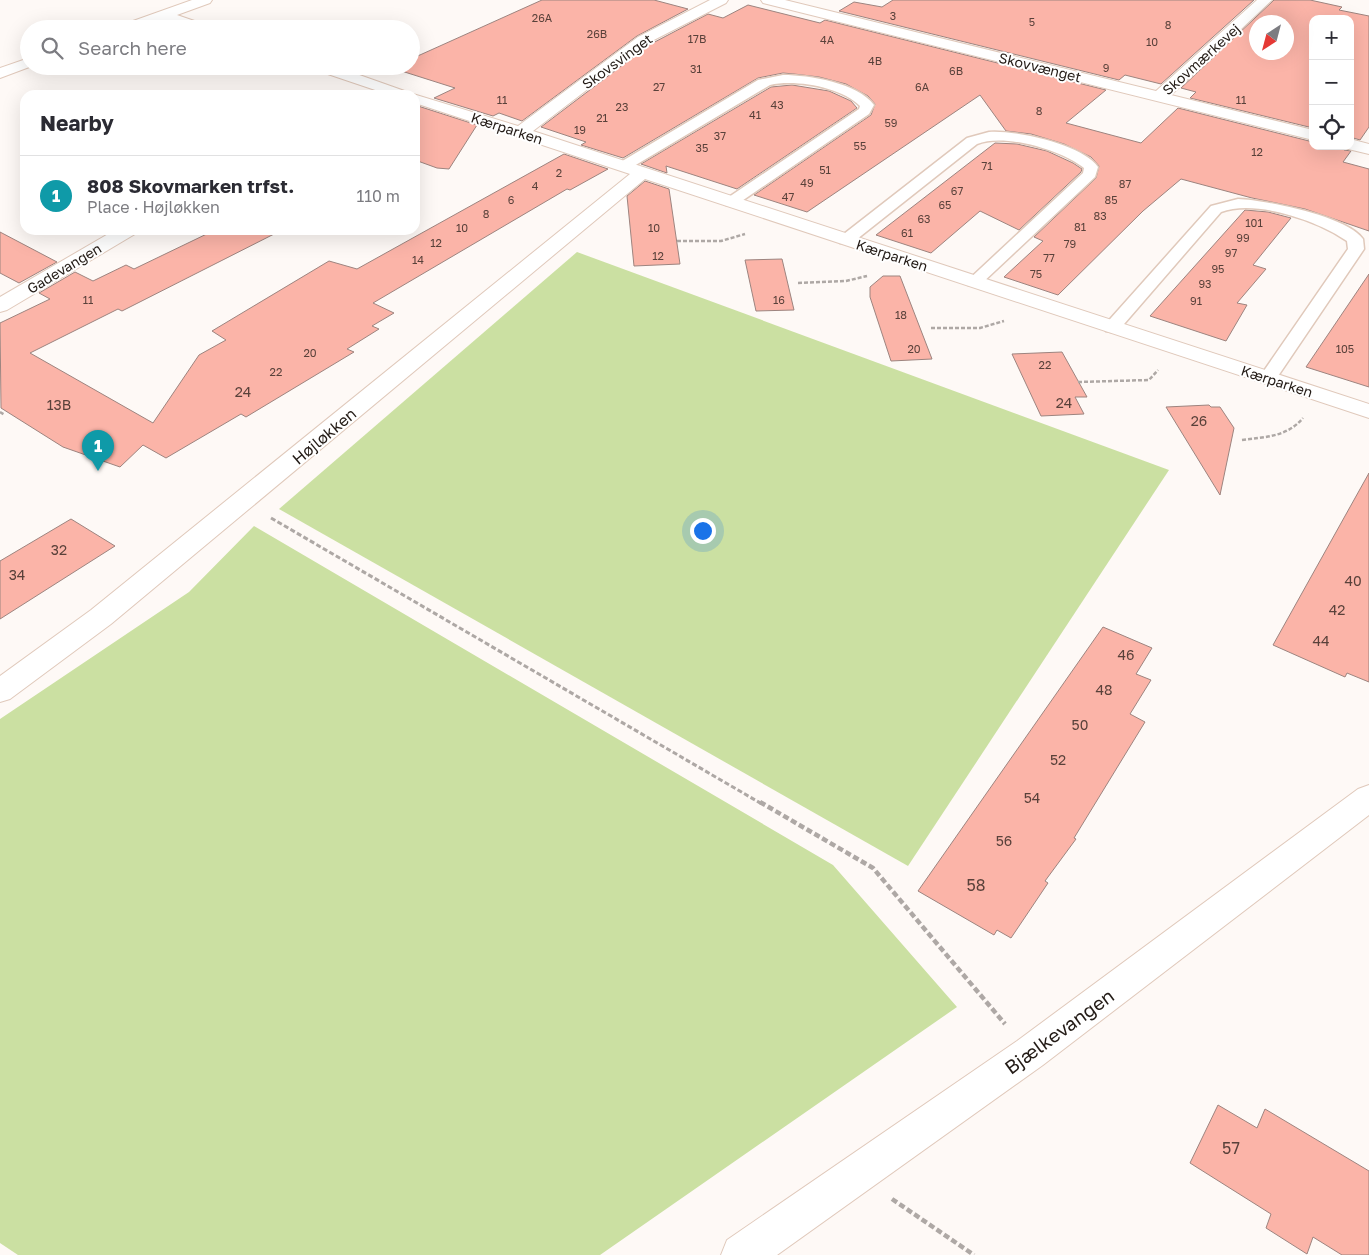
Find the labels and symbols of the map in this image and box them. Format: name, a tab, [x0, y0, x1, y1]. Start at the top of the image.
house number: 3	[890, 9, 896, 22]
house number: 26A	[532, 11, 553, 24]
house number: 5	[1029, 15, 1035, 28]
north arrow	[1249, 15, 1294, 60]
house number: 8	[1165, 18, 1172, 31]
street label: Skovmærkevej	[1159, 20, 1243, 98]
house number: 26B	[587, 27, 607, 40]
street label: Skovsvinget	[579, 30, 655, 92]
house number: 17B	[688, 32, 706, 45]
house number: 4A	[820, 33, 835, 46]
house number: 10	[1146, 35, 1158, 48]
street label: Skovvænget	[997, 49, 1083, 85]
house number: 4B	[868, 54, 882, 67]
house number: 9	[1103, 61, 1109, 74]
house number: 31	[690, 62, 702, 75]
house number: 6B	[949, 64, 963, 77]
house number: 27	[653, 80, 665, 93]
house number: 6A	[915, 80, 930, 93]
house number: 11	[497, 93, 507, 106]
house number: 11	[1236, 93, 1246, 106]
house number: 43	[770, 98, 784, 111]
house number: 23	[616, 100, 628, 113]
house number: 8	[1036, 104, 1043, 117]
street label: Kærparken	[469, 108, 545, 148]
house number: 41	[749, 108, 761, 121]
house number: 21	[596, 111, 608, 124]
house number: 59	[884, 116, 898, 129]
house number: 19	[574, 123, 586, 136]
house number: 37	[714, 129, 726, 142]
house number: 55	[854, 139, 866, 152]
house number: 35	[696, 141, 708, 154]
house number: 12	[1251, 145, 1263, 158]
house number: 71	[981, 159, 993, 172]
house number: 51	[819, 163, 831, 176]
house number: 2	[556, 166, 562, 179]
house number: 49	[800, 176, 814, 189]
house number: 87	[1119, 177, 1131, 190]
house number: 4	[532, 179, 539, 192]
house number: 67	[951, 184, 963, 197]
house number: 47	[782, 190, 794, 203]
house number: 6	[508, 193, 515, 206]
house number: 85	[1104, 193, 1118, 206]
house number: 65	[938, 198, 952, 211]
house number: 8	[483, 207, 490, 220]
house number: 83	[1093, 209, 1107, 222]
house number: 63	[917, 212, 931, 225]
house number: 101	[1245, 216, 1263, 229]
house number: 81	[1074, 220, 1086, 233]
house number: 10	[456, 221, 468, 234]
house number: 10	[648, 221, 660, 234]
house number: 61	[901, 226, 913, 239]
house number: 99	[1236, 231, 1250, 244]
street label: Kærparken	[854, 235, 930, 275]
house number: 12	[430, 236, 442, 249]
house number: 79	[1064, 237, 1076, 250]
street label: Gadevangen	[24, 239, 104, 297]
house number: 97	[1225, 246, 1237, 259]
house number: 12	[652, 249, 664, 262]
house number: 77	[1043, 251, 1055, 264]
house number: 14	[412, 253, 424, 266]
house number: 95	[1211, 262, 1225, 275]
house number: 75	[1030, 267, 1042, 280]
house number: 93	[1198, 277, 1212, 290]
house number: 11	[83, 293, 93, 306]
house number: 16	[773, 293, 785, 306]
house number: 91	[1190, 294, 1202, 307]
house number: 18	[895, 308, 907, 321]
house number: 20	[907, 342, 921, 355]
house number: 105	[1336, 342, 1354, 355]
house number: 20	[303, 346, 317, 359]
house number: 22	[1039, 358, 1051, 371]
street label: Kærparken	[1239, 361, 1315, 401]
house number: 22	[270, 365, 282, 378]
house number: 24	[235, 383, 251, 400]
house number: 24	[1056, 394, 1072, 411]
house number: 13B	[47, 396, 71, 413]
street label: Højløkken	[288, 403, 360, 469]
house number: 26	[1191, 412, 1207, 429]
pin: 1	[82, 430, 114, 471]
your location	[690, 518, 716, 544]
house number: 32	[51, 541, 67, 558]
house number: 34	[9, 566, 25, 583]
house number: 40	[1344, 572, 1362, 589]
house number: 42	[1329, 601, 1345, 618]
house number: 44	[1312, 632, 1330, 649]
house number: 46	[1117, 646, 1135, 663]
house number: 48	[1095, 681, 1113, 698]
house number: 50	[1072, 716, 1088, 733]
house number: 52	[1050, 751, 1066, 768]
house number: 54	[1024, 789, 1040, 806]
house number: 56	[996, 832, 1012, 849]
house number: 58	[966, 875, 986, 895]
street label: Bjælkevangen	[1000, 984, 1118, 1078]
house number: 57	[1222, 1138, 1240, 1158]

